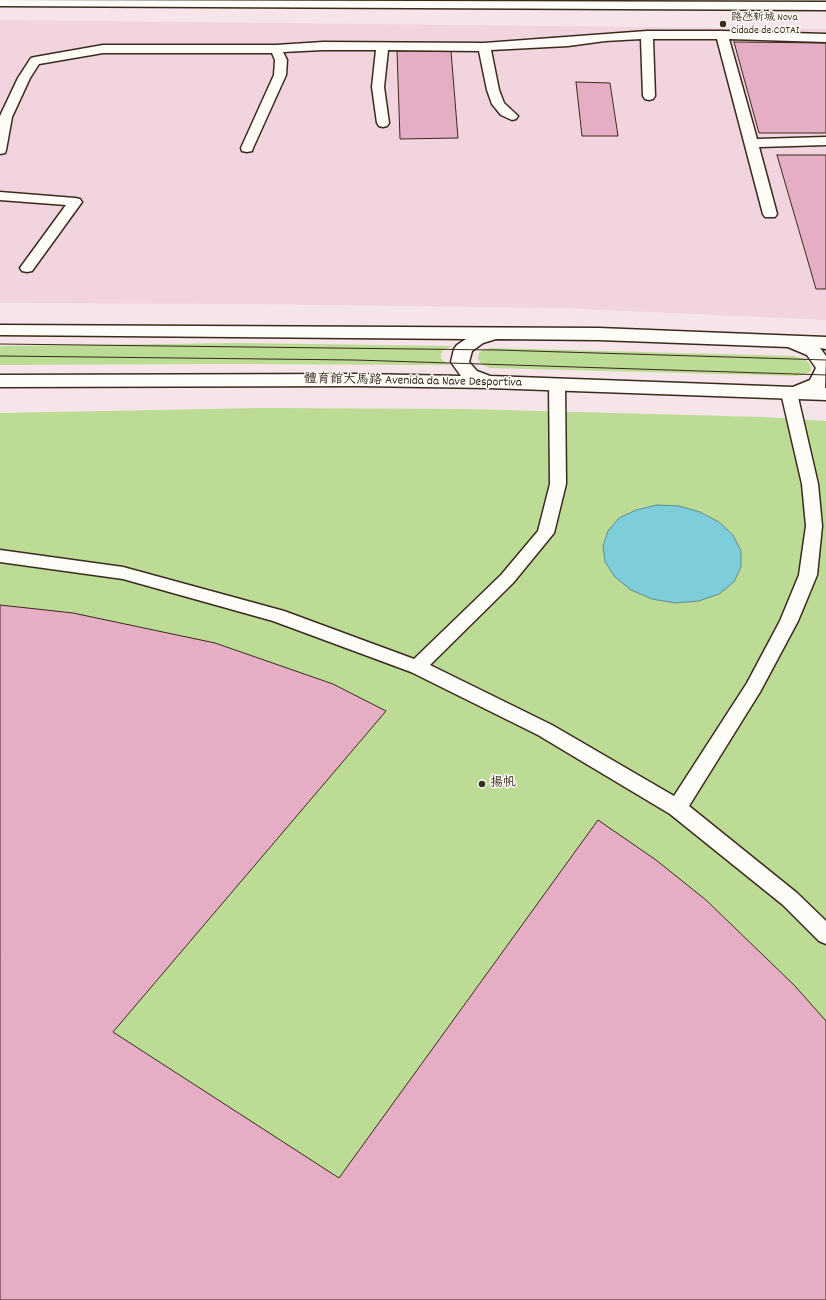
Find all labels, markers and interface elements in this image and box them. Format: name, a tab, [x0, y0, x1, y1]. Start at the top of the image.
place label: 路氹新城 Nova Cidade de COTAI	[731, 11, 799, 37]
marker: 路氹新城 Nova Cidade de COTAI	[718, 19, 728, 29]
street label: 體育館大馬路 Avenida da Nave Desportiva	[304, 372, 522, 392]
place label: 揚帆	[490, 776, 516, 792]
marker: 揚帆	[477, 779, 487, 789]

